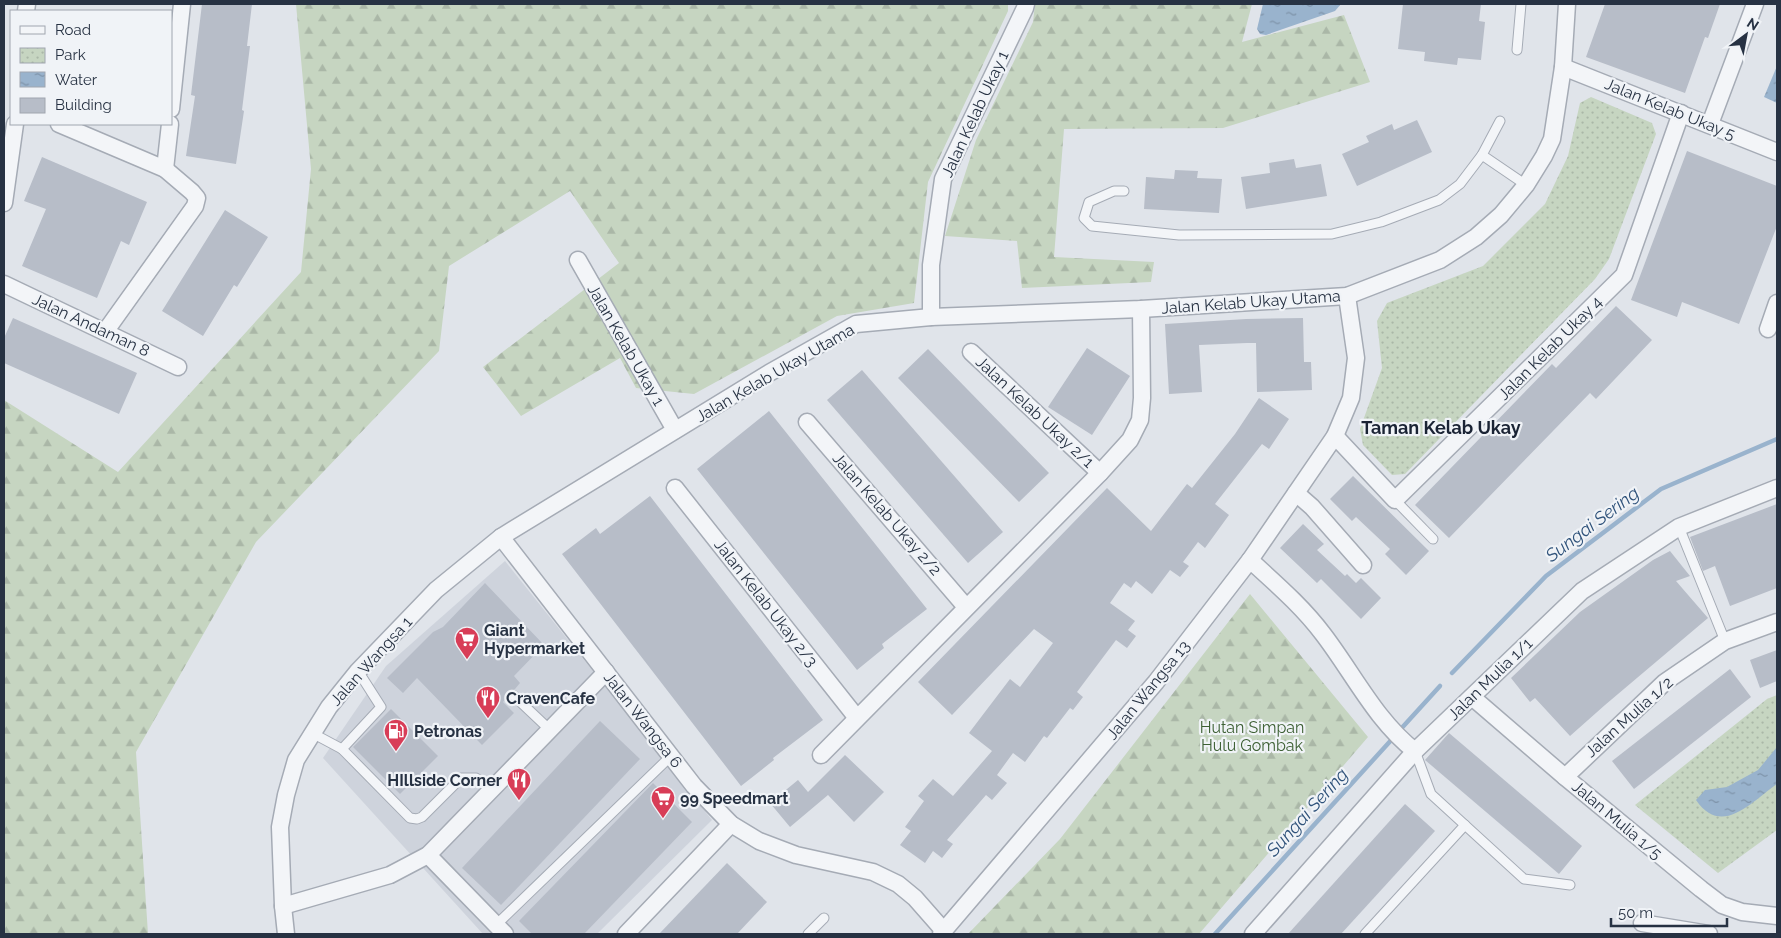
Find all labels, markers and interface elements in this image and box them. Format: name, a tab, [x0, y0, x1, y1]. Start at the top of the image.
legend	[10, 10, 172, 125]
north arrow	[1721, 10, 1771, 60]
text: N	[1744, 14, 1762, 34]
text: Road	[55, 21, 91, 39]
text: Park	[55, 46, 86, 64]
street label: Jalan Kelab Ukay 1	[937, 48, 1013, 180]
text: Water	[55, 71, 98, 89]
street label: Jalan Kelab Ukay 5	[1602, 74, 1738, 144]
text: Building	[55, 96, 112, 114]
street label: Jalan Kelab Ukay 1	[584, 281, 669, 409]
street label: Jalan Kelab Ukay Utama	[1161, 286, 1341, 318]
street label: Jalan Andaman 8	[29, 289, 153, 361]
street label: Jalan Kelab Ukay 4	[1494, 292, 1606, 404]
street label: Jalan Kelab Ukay Utama	[692, 320, 858, 426]
street label: Jalan Kelab Ukay 2/1	[972, 352, 1098, 472]
district label: Taman Kelab Ukay	[1361, 417, 1521, 438]
street label: Jalan Kelab Ukay 2/2	[829, 449, 945, 579]
water label: Sungai Sering	[1540, 482, 1643, 567]
street label: Jalan Kelab Ukay 2/3	[710, 536, 822, 670]
street label: Jalan Wangsa 1	[326, 612, 416, 710]
place label: Giant Hypermarket	[484, 621, 585, 658]
supermarket icon: Giant Hypermarket	[454, 626, 480, 660]
street label: Jalan Mulia 1/1	[1444, 634, 1536, 724]
street label: Jalan Wangsa 13	[1102, 637, 1194, 743]
street label: Jalan Wangsa 6	[600, 668, 686, 772]
street label: Jalan Mulia 1/2	[1581, 673, 1677, 761]
restaurant icon: CravenCafe	[475, 685, 501, 719]
place label: CravenCafe	[506, 689, 596, 708]
fuel station icon: Petronas	[383, 718, 409, 752]
park label: Hutan Simpan Hulu Gombak	[1200, 718, 1304, 755]
place label: Petronas	[414, 722, 482, 741]
water label: Sungai Sering	[1261, 763, 1352, 861]
restaurant icon: HIllside Corner	[506, 767, 532, 801]
place label: HIllside Corner	[387, 771, 502, 790]
street label: Jalan Mulia 1/5	[1568, 777, 1666, 863]
supermarket icon: 99 Speedmart	[650, 785, 676, 819]
place label: 99 Speedmart	[680, 789, 789, 808]
scale bar	[1611, 896, 1727, 928]
text: 50 m	[1618, 904, 1653, 922]

